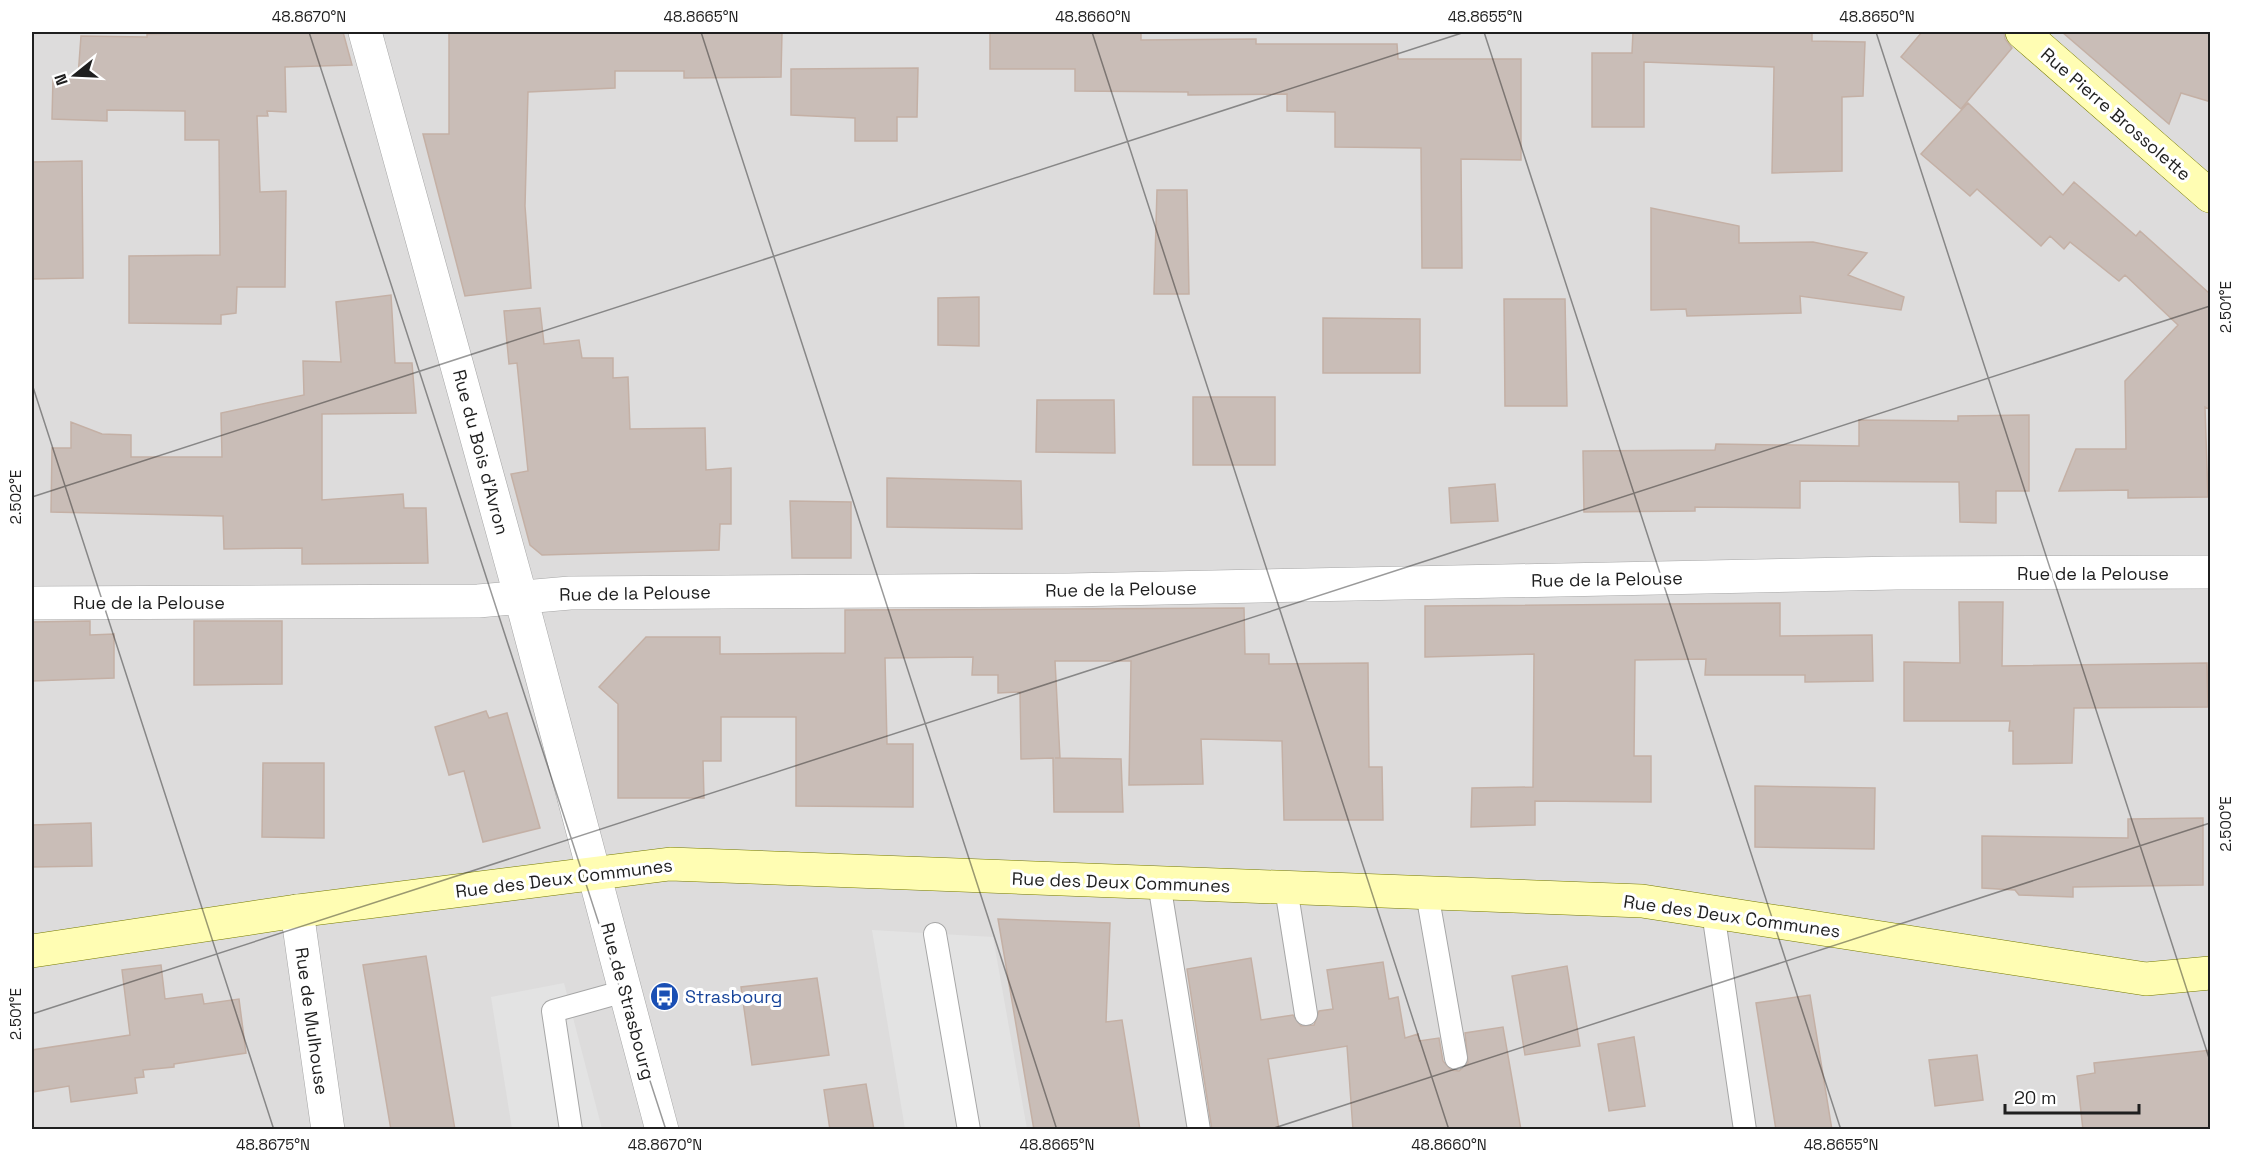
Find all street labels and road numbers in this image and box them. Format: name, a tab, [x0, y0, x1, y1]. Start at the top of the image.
street label: Rue Pierre Brossolette	[2036, 43, 2196, 185]
street label: Rue du Bois d'Avron	[448, 367, 514, 537]
street label: Rue de la Pelouse	[2017, 562, 2169, 585]
street label: Rue de la Pelouse	[1531, 566, 1683, 592]
street label: Rue de la Pelouse	[1045, 576, 1197, 602]
street label: Rue de la Pelouse	[559, 580, 711, 606]
street label: Rue de la Pelouse	[73, 591, 225, 614]
street label: Rue des Deux Communes	[454, 853, 674, 903]
street label: Rue des Deux Communes	[1011, 867, 1231, 897]
street label: Rue des Deux Communes	[1622, 889, 1842, 943]
street label: Rue de Strasbourg	[596, 920, 660, 1082]
street label: Rue de Mulhouse	[290, 946, 334, 1096]

